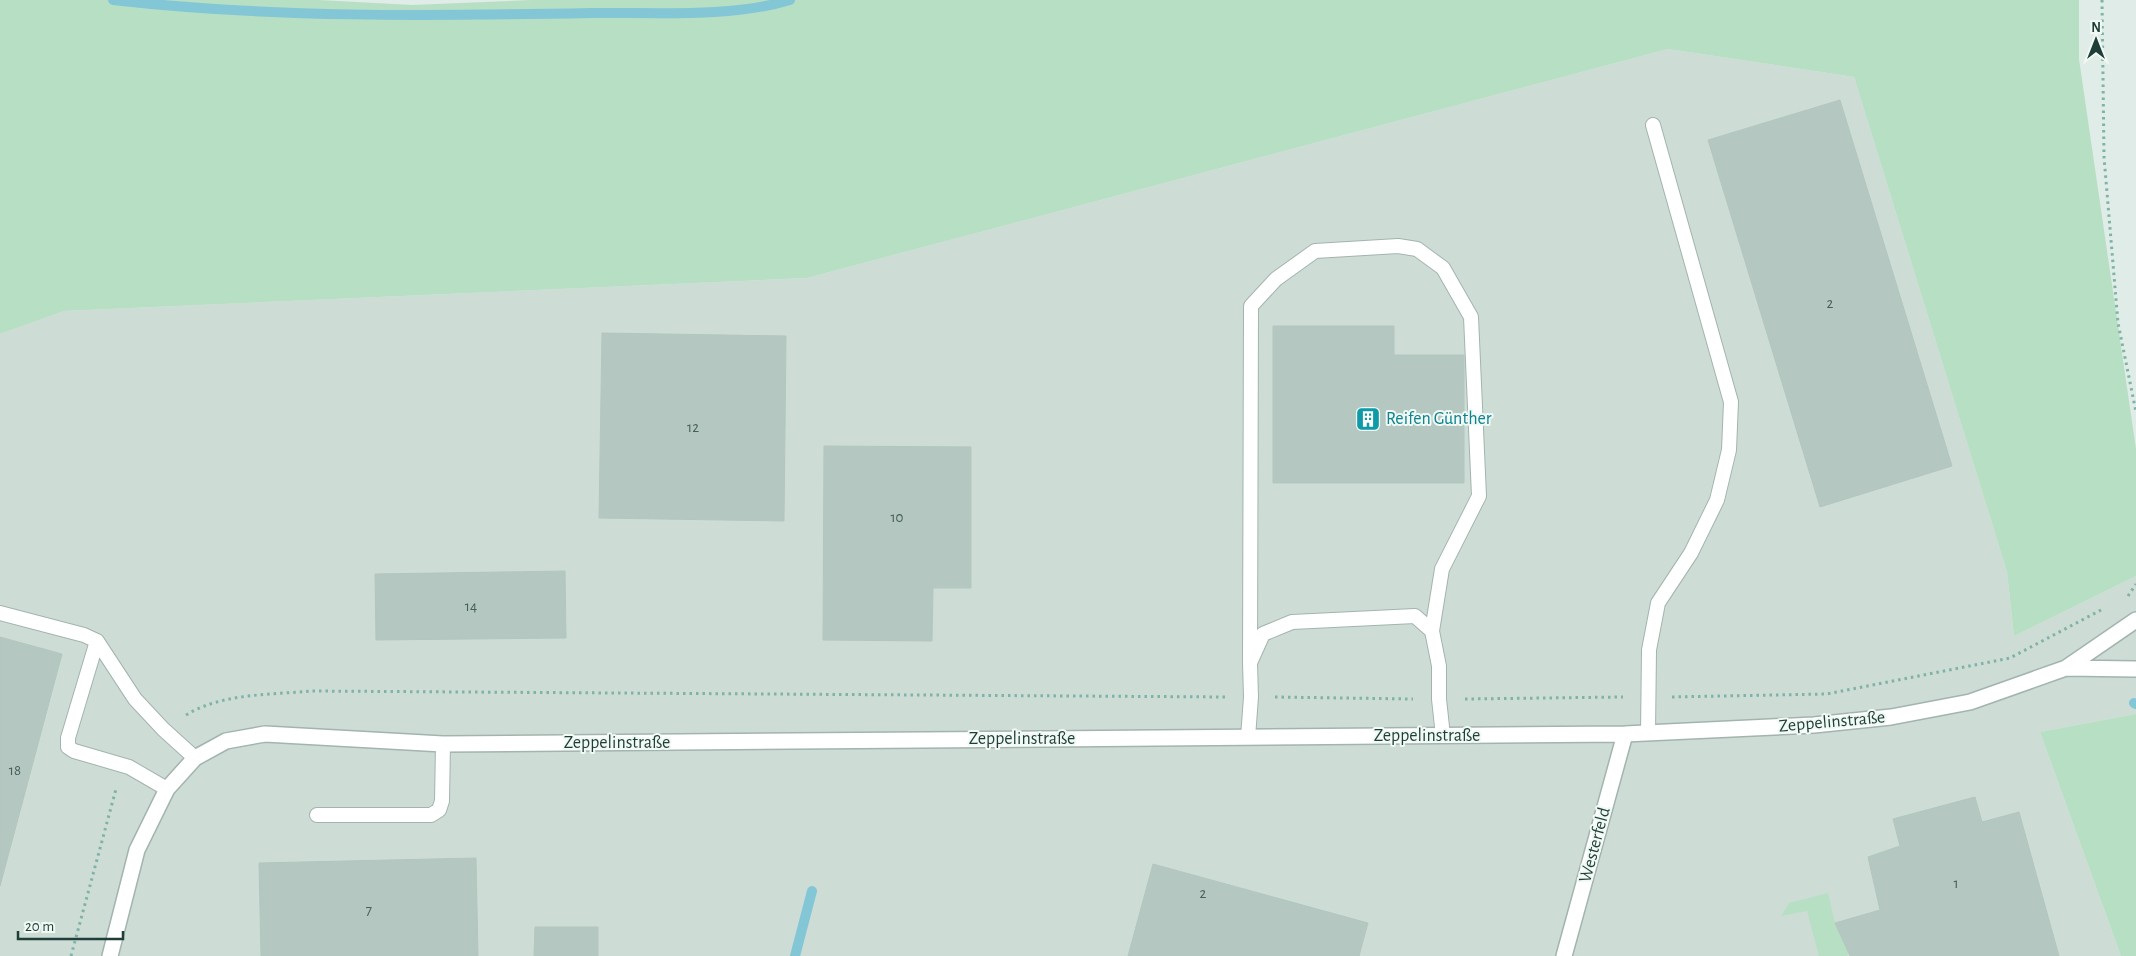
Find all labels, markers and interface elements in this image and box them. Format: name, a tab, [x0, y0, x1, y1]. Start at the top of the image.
north arrow	[2071, 15, 2121, 65]
text: N	[2091, 21, 2101, 35]
house number: 2	[1827, 296, 1834, 311]
building icon: Reifen Günther	[1355, 406, 1381, 432]
place label: Reifen Günther	[1386, 410, 1492, 428]
house number: 12	[687, 420, 699, 435]
house number: 10	[890, 510, 904, 525]
house number: 14	[465, 599, 477, 614]
street label: Zeppelinstraße	[1778, 708, 1886, 736]
street label: Zeppelinstraße	[1374, 727, 1480, 745]
street label: Zeppelinstraße	[969, 730, 1075, 748]
street label: Zeppelinstraße	[564, 734, 670, 752]
house number: 18	[9, 763, 21, 778]
street label: Westerfeld	[1576, 805, 1614, 885]
house number: 1	[1953, 876, 1959, 891]
house number: 2	[1200, 886, 1207, 901]
house number: 7	[366, 903, 372, 918]
scale bar	[18, 908, 122, 940]
text: 20 m	[25, 919, 54, 934]

